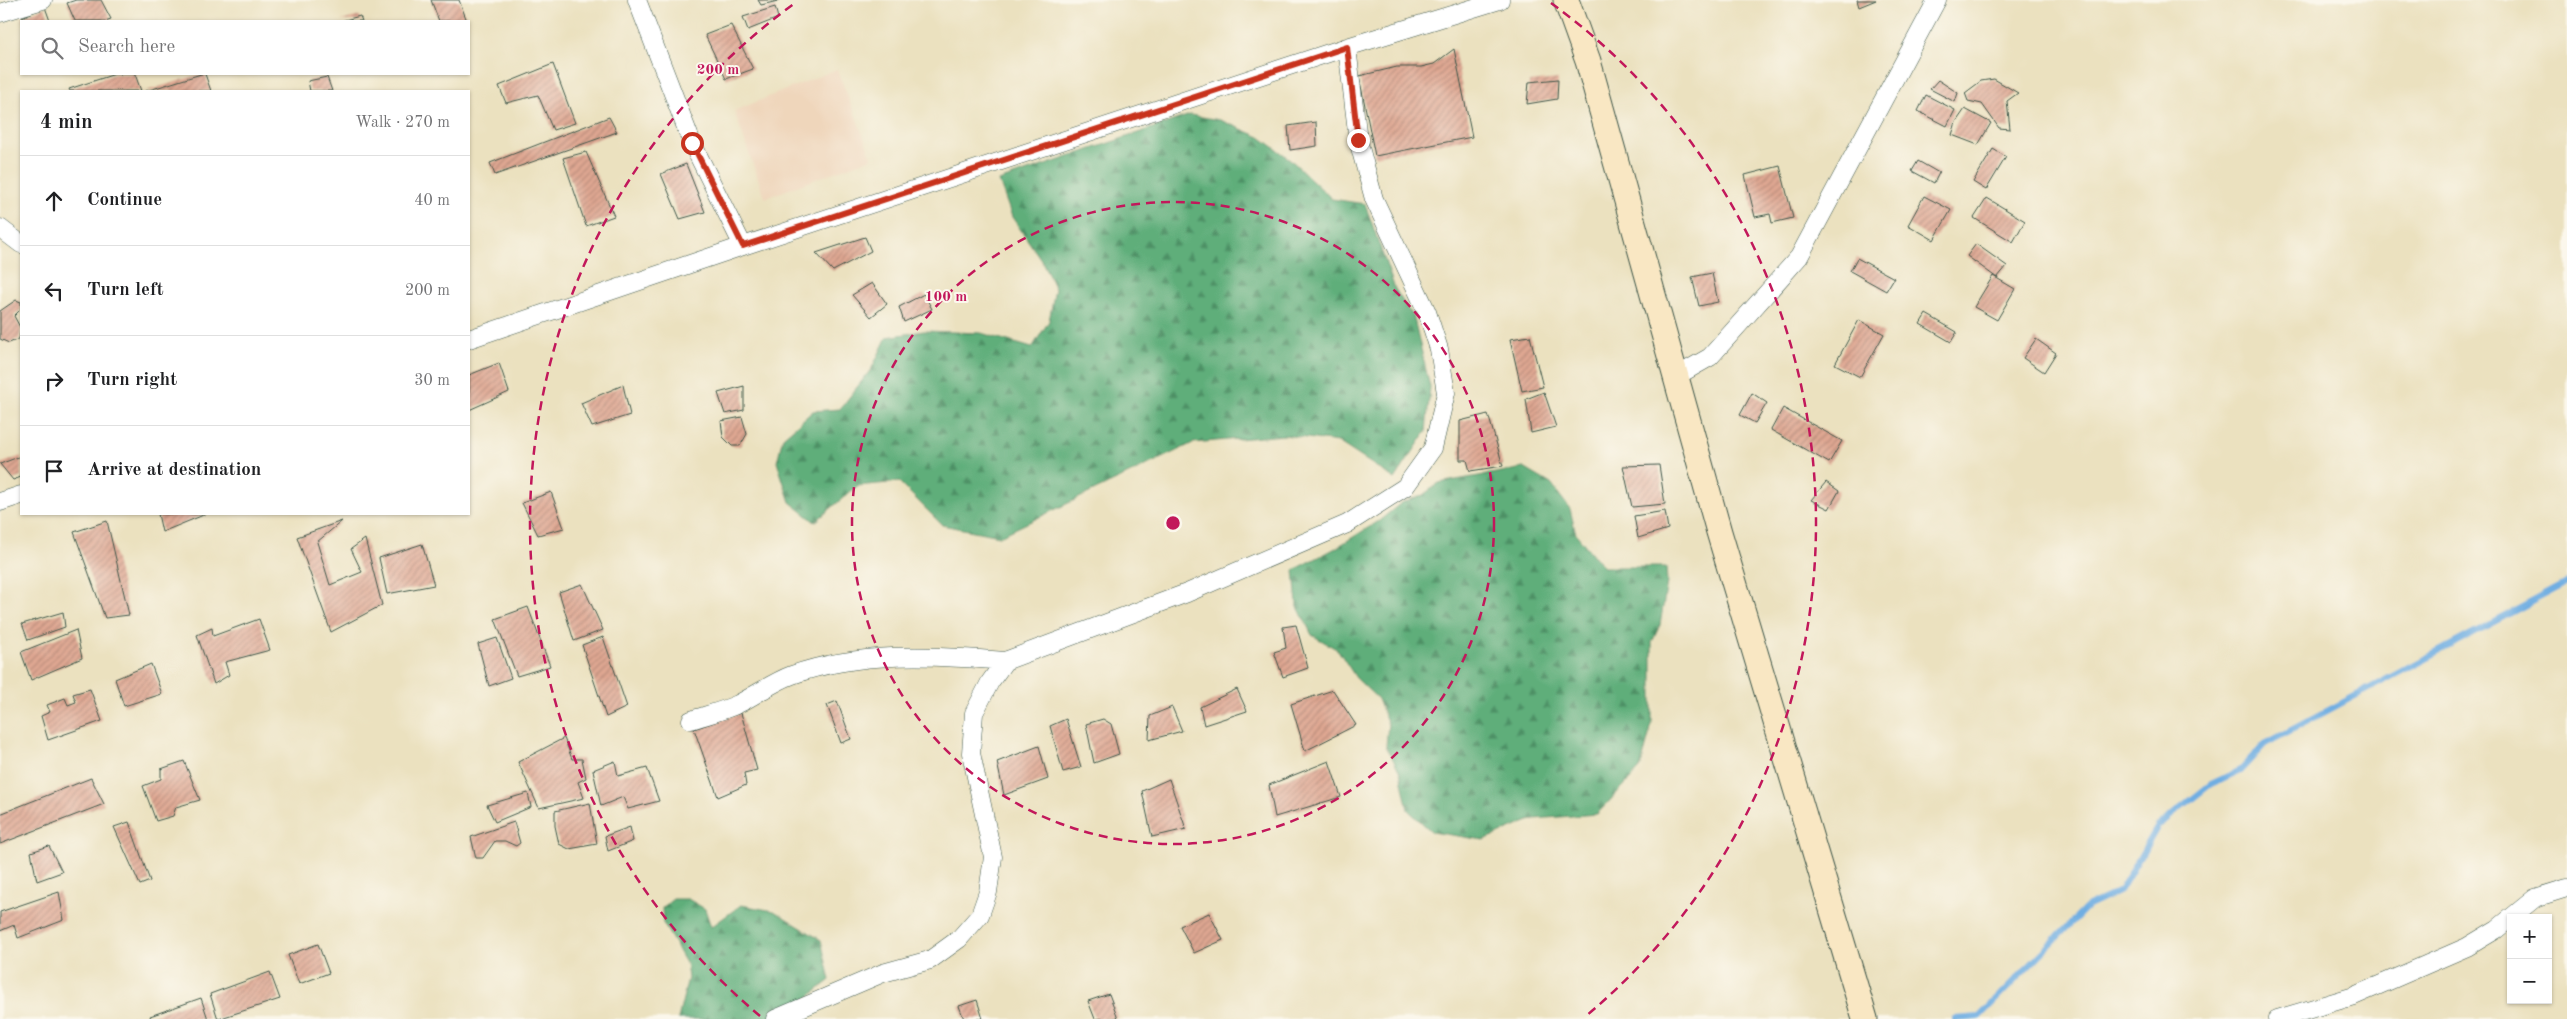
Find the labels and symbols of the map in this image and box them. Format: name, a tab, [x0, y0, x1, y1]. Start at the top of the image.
text: 200 m	[697, 63, 739, 78]
route end	[1347, 129, 1370, 152]
route start	[681, 132, 704, 155]
text: 100 m	[925, 290, 967, 305]
centre of rings	[1164, 514, 1182, 532]

